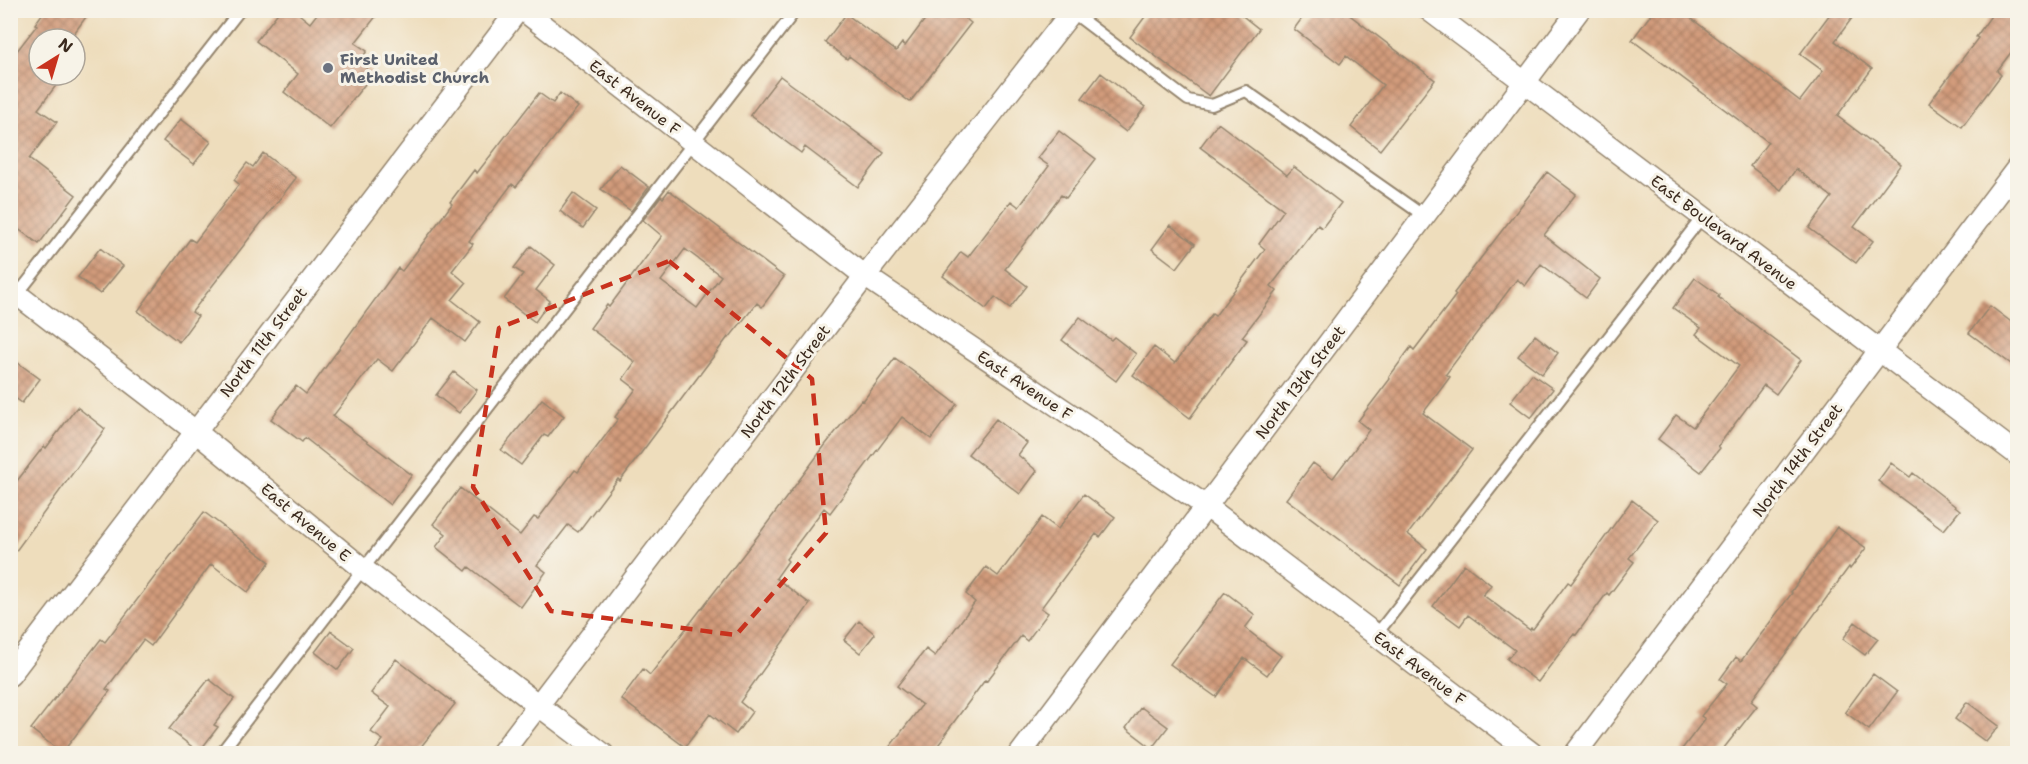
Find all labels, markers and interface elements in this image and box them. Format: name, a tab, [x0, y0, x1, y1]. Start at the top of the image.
north arrow	[27, 27, 87, 87]
text: N	[54, 33, 77, 58]
place label: First United Methodist Church	[340, 49, 489, 88]
street label: East Avenue F	[585, 55, 685, 140]
marker: First United Methodist Church	[321, 61, 335, 75]
street label: East Boulevard Avenue	[1646, 170, 1801, 294]
street label: North 11th Street	[215, 283, 312, 402]
street label: North 12th Street	[736, 320, 835, 442]
street label: North 13th Street	[1251, 321, 1350, 443]
street label: East Avenue F	[973, 346, 1076, 425]
street label: North 14th Street	[1748, 399, 1847, 521]
street label: East Avenue E	[256, 478, 355, 566]
street label: East Avenue F	[1369, 627, 1470, 710]

